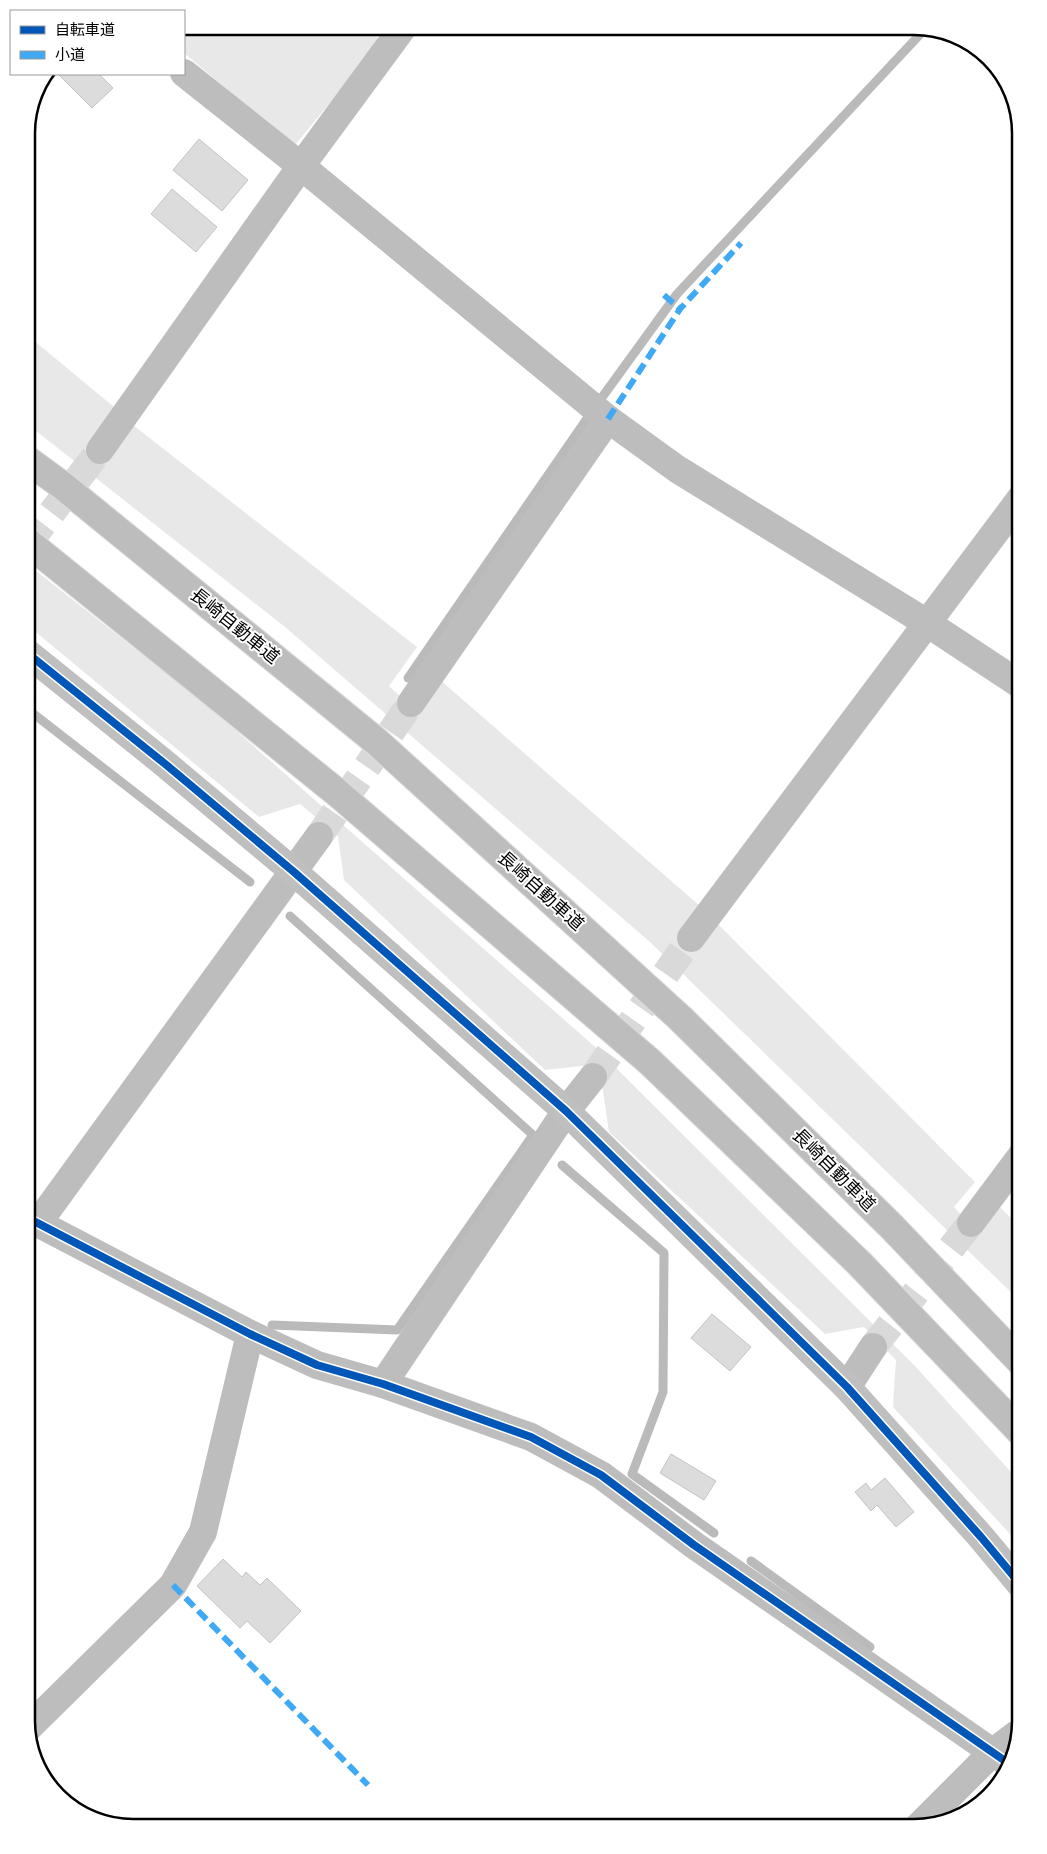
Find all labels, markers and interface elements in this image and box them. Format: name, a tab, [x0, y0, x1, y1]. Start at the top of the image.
legend	[10, 10, 185, 75]
text: 自転車道	[55, 20, 115, 38]
text: 小道	[55, 45, 85, 63]
street label: 長崎自動車道	[187, 583, 285, 668]
street label: 長崎自動車道	[494, 846, 589, 935]
street label: 長崎自動車道	[789, 1123, 881, 1215]

